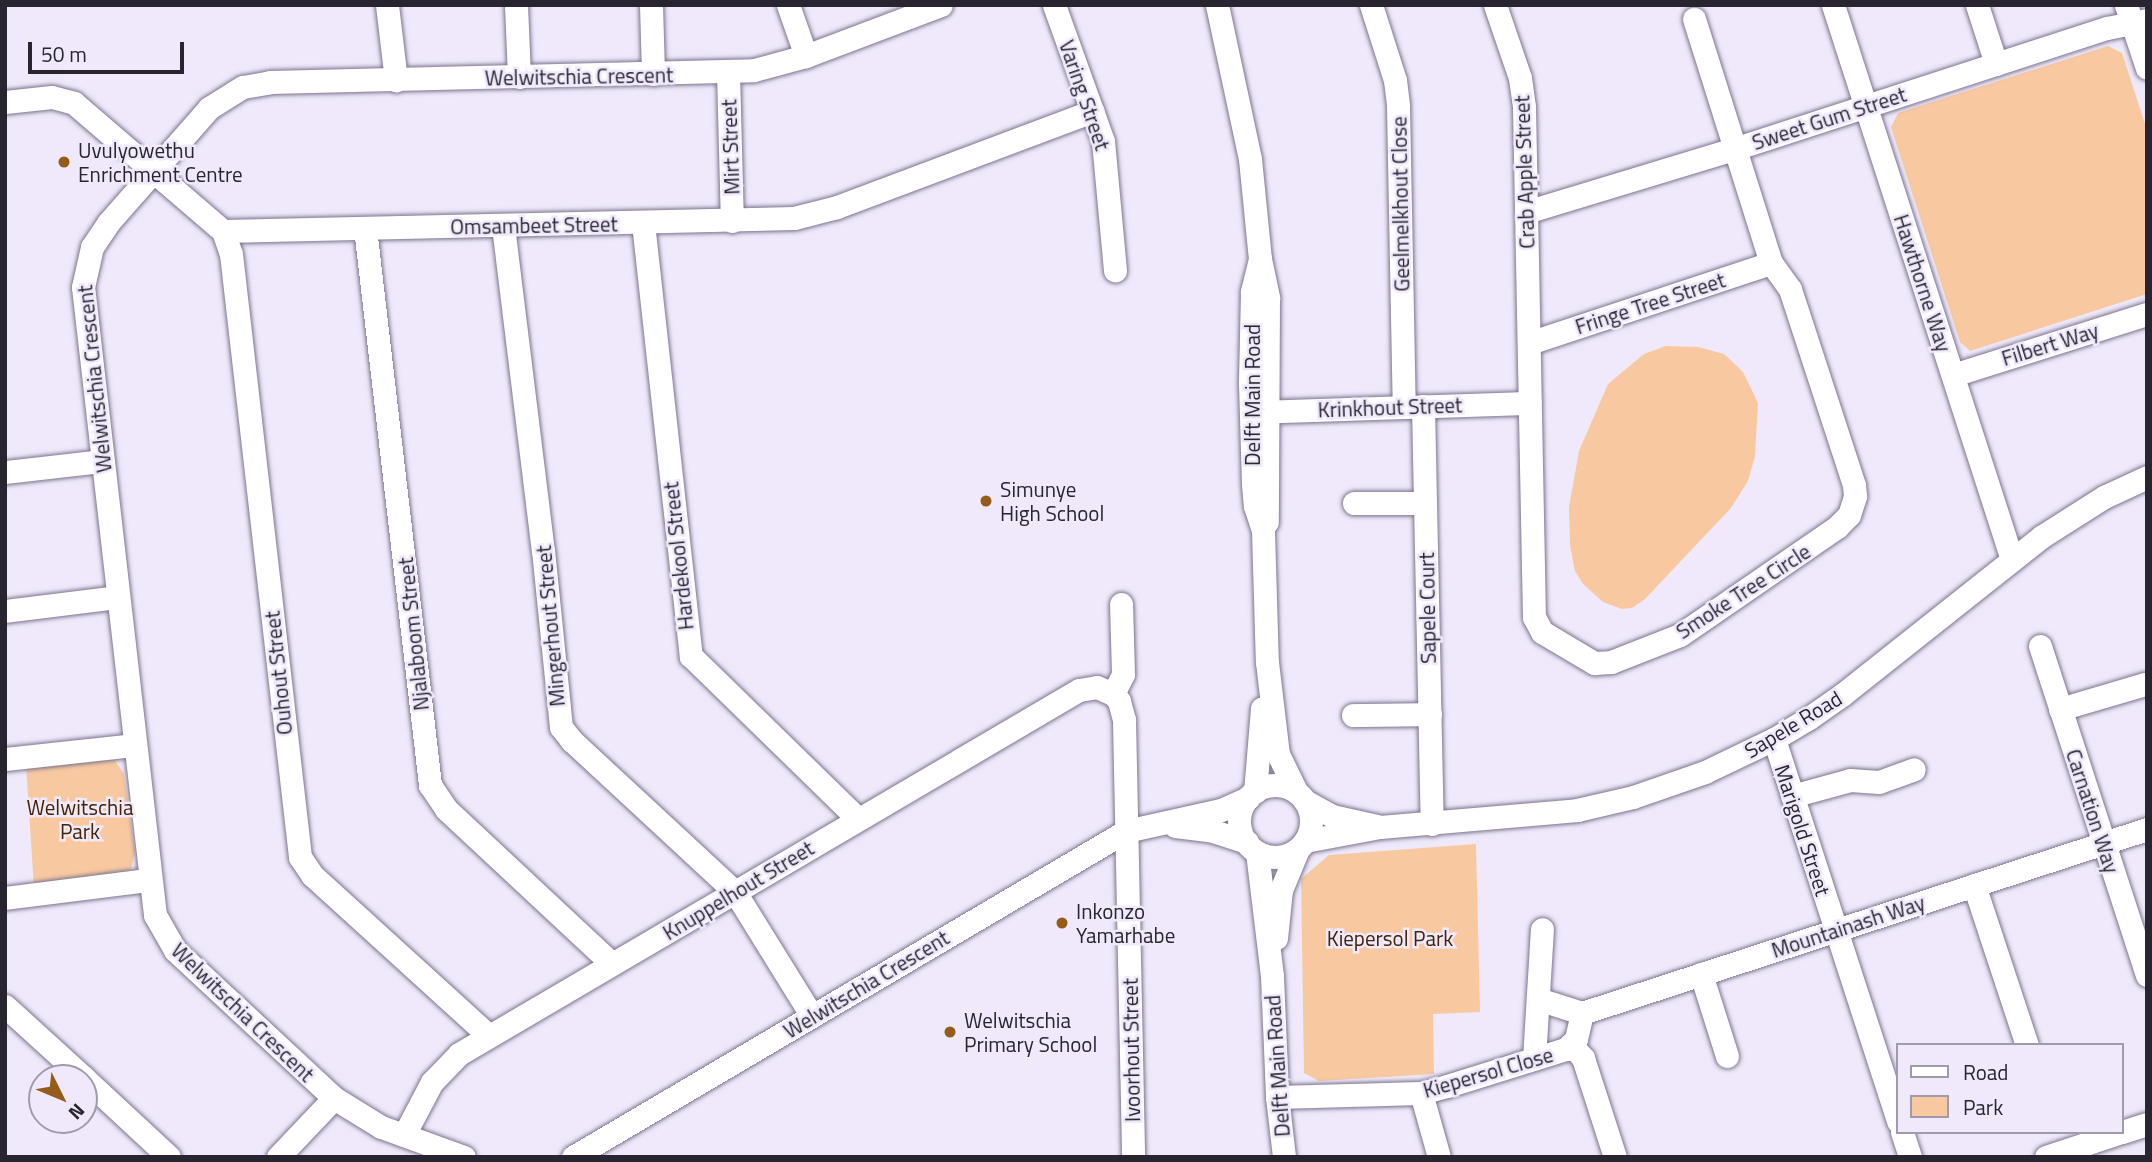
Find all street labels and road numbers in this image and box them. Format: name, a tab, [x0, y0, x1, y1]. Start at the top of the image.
street label: Varing Street	[1054, 37, 1116, 153]
street label: Welwitschia Crescent	[485, 62, 673, 90]
street label: Sweet Gum Street	[1749, 81, 1909, 155]
street label: Crab Apple Street	[1509, 95, 1539, 249]
street label: Mirt Street	[716, 99, 744, 195]
street label: Geelmelkhout Close	[1386, 116, 1414, 292]
street label: Omsambeet Street	[450, 211, 618, 239]
street label: Hawthorne Way	[1889, 211, 1957, 355]
street label: Fringe Tree Street	[1572, 267, 1728, 339]
street label: Welwitschia Crescent	[72, 284, 116, 474]
street label: Filbert Way	[1998, 317, 2102, 371]
street label: Delft Main Road	[1239, 324, 1265, 466]
street label: Krinkhout Street	[1317, 392, 1463, 422]
street label: Hardekool Street	[658, 481, 698, 631]
street label: Smoke Tree Circle	[1671, 538, 1815, 644]
street label: Mingerhout Street	[530, 544, 570, 708]
street label: Sapele Court	[1413, 552, 1441, 664]
street label: Njalaboom Street	[392, 556, 434, 712]
street label: Ouhout Street	[259, 610, 297, 736]
street label: Sapele Road	[1740, 685, 1846, 763]
street label: Carnation Way	[2061, 746, 2125, 876]
street label: Marigold Street	[1770, 761, 1836, 899]
street label: Knuppelhout Street	[658, 835, 818, 945]
street label: Mountainash Way	[1768, 889, 1928, 963]
street label: Welwitschia Crescent	[779, 925, 953, 1043]
street label: Welwitschia Crescent	[166, 937, 320, 1087]
street label: Ivoorhout Street	[1117, 978, 1145, 1122]
street label: Delft Main Road	[1259, 994, 1295, 1138]
street label: Kiepersol Close	[1420, 1041, 1556, 1103]

